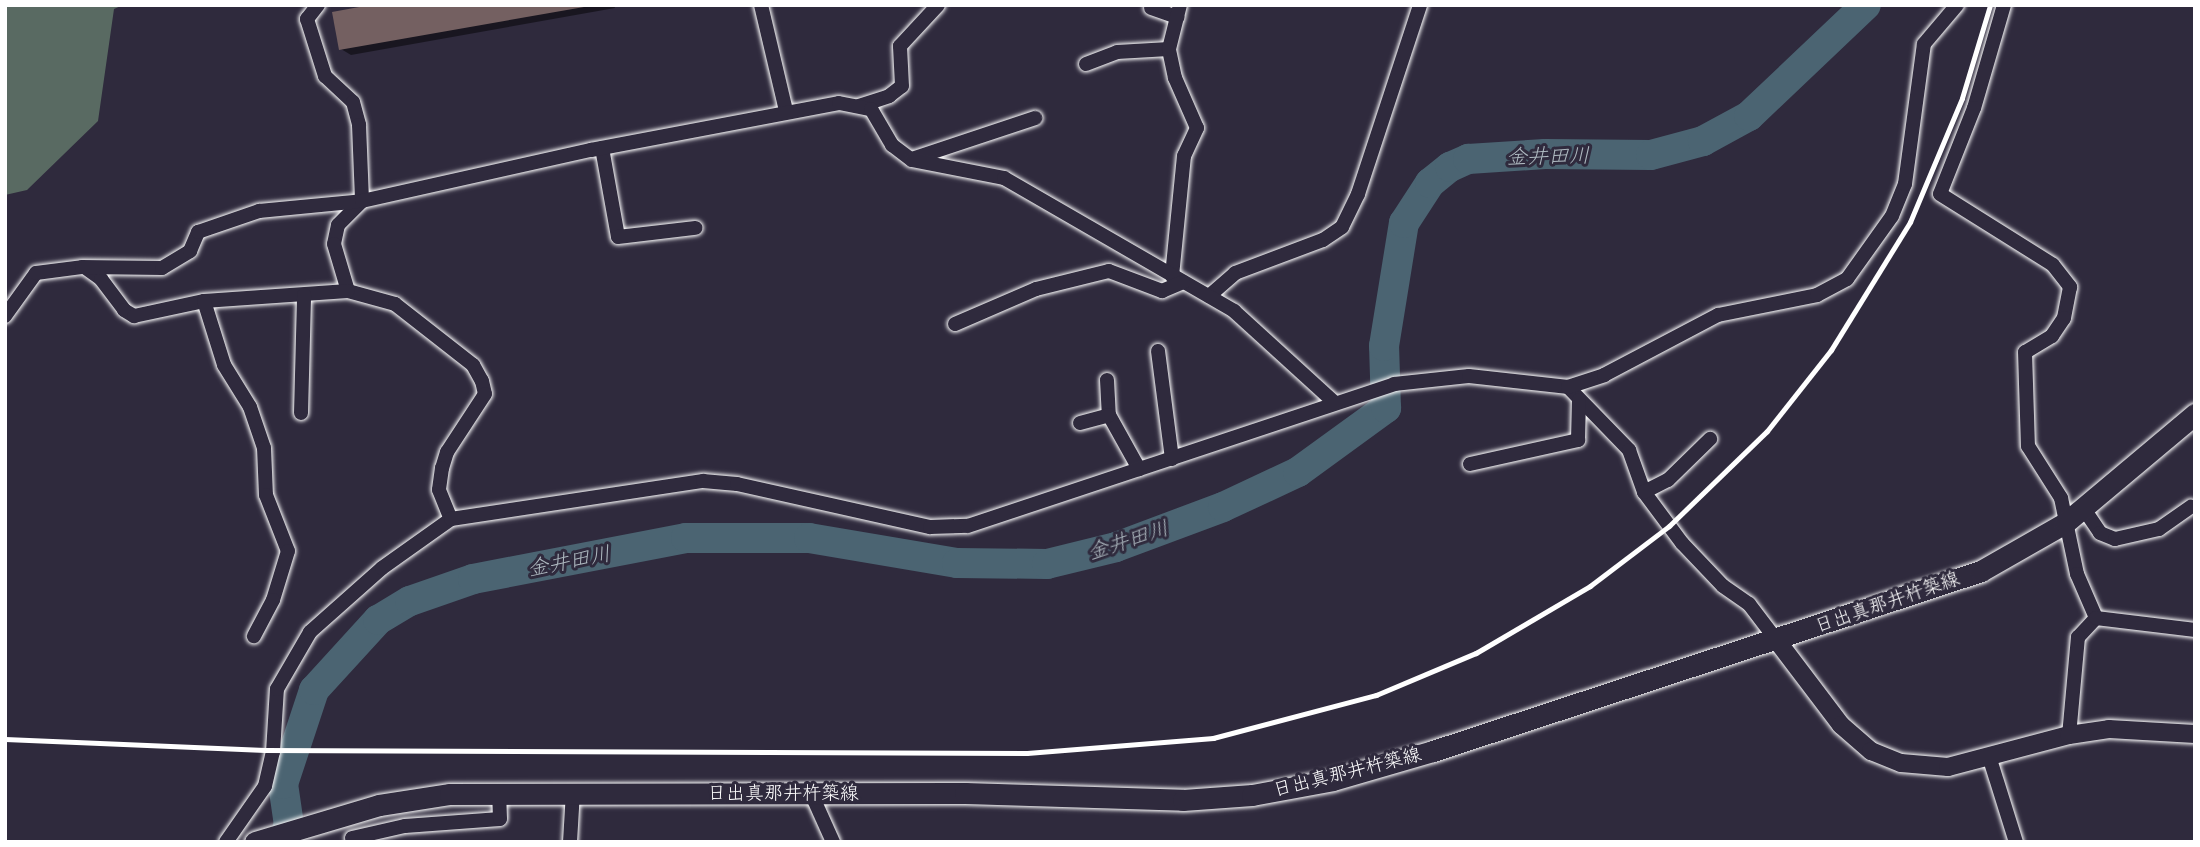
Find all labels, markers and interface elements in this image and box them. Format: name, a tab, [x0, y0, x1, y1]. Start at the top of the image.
water label: 金井田川	[1506, 143, 1590, 169]
water label: 金井田川	[1084, 515, 1172, 565]
water label: 金井田川	[525, 541, 613, 581]
street label: 日出真那井杵築線	[1811, 566, 1963, 638]
street label: 日出真那井杵築線	[1270, 743, 1424, 801]
street label: 日出真那井杵築線	[707, 782, 859, 804]

